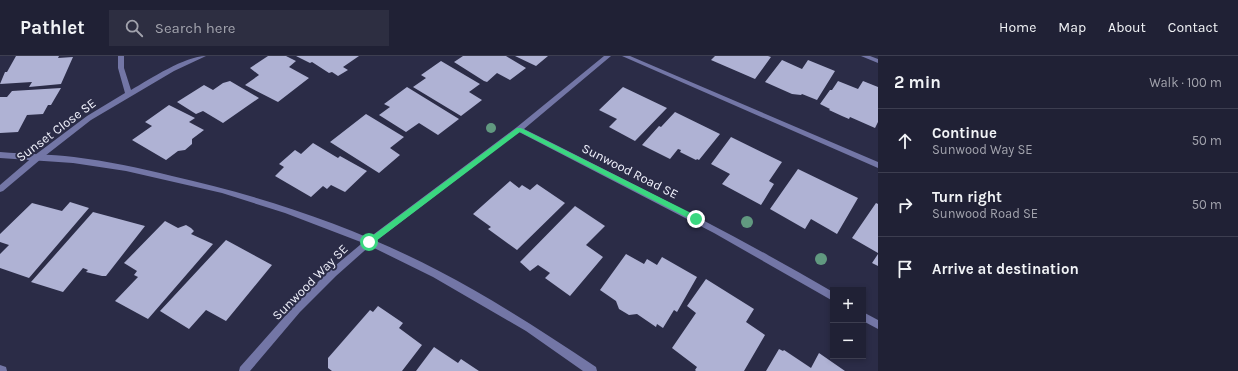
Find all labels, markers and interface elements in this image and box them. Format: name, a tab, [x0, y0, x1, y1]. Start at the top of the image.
search box	[109, 10, 389, 46]
text: Pathlet	[20, 17, 85, 39]
icon: search	[123, 17, 145, 39]
text: Search here	[155, 19, 236, 37]
text: Home	[999, 19, 1036, 36]
text: Map	[1058, 19, 1086, 36]
text: About	[1108, 19, 1146, 36]
text: Contact	[1168, 19, 1218, 36]
text: 2 min	[894, 72, 941, 92]
text: Walk · 100 m	[1149, 75, 1222, 90]
street label: Sunset Close SE	[13, 95, 99, 165]
text: Continue	[932, 124, 997, 142]
icon: ahead	[894, 130, 916, 152]
text: 50 m	[1192, 133, 1222, 148]
street label: Sunwood Road SE	[579, 140, 681, 202]
text: Sunwood Way SE	[932, 142, 1033, 157]
text: Turn right	[932, 188, 1002, 206]
icon: right	[894, 194, 916, 216]
text: 50 m	[1192, 197, 1222, 212]
text: Sunwood Road SE	[932, 206, 1038, 221]
route end	[687, 210, 705, 228]
route start	[360, 233, 378, 251]
street label: Sunwood Way SE	[269, 241, 351, 323]
icon: arrive	[894, 258, 916, 280]
text: Arrive at destination	[932, 260, 1079, 278]
map controls	[830, 287, 866, 359]
button: +	[830, 287, 866, 323]
button: −	[830, 323, 866, 359]

